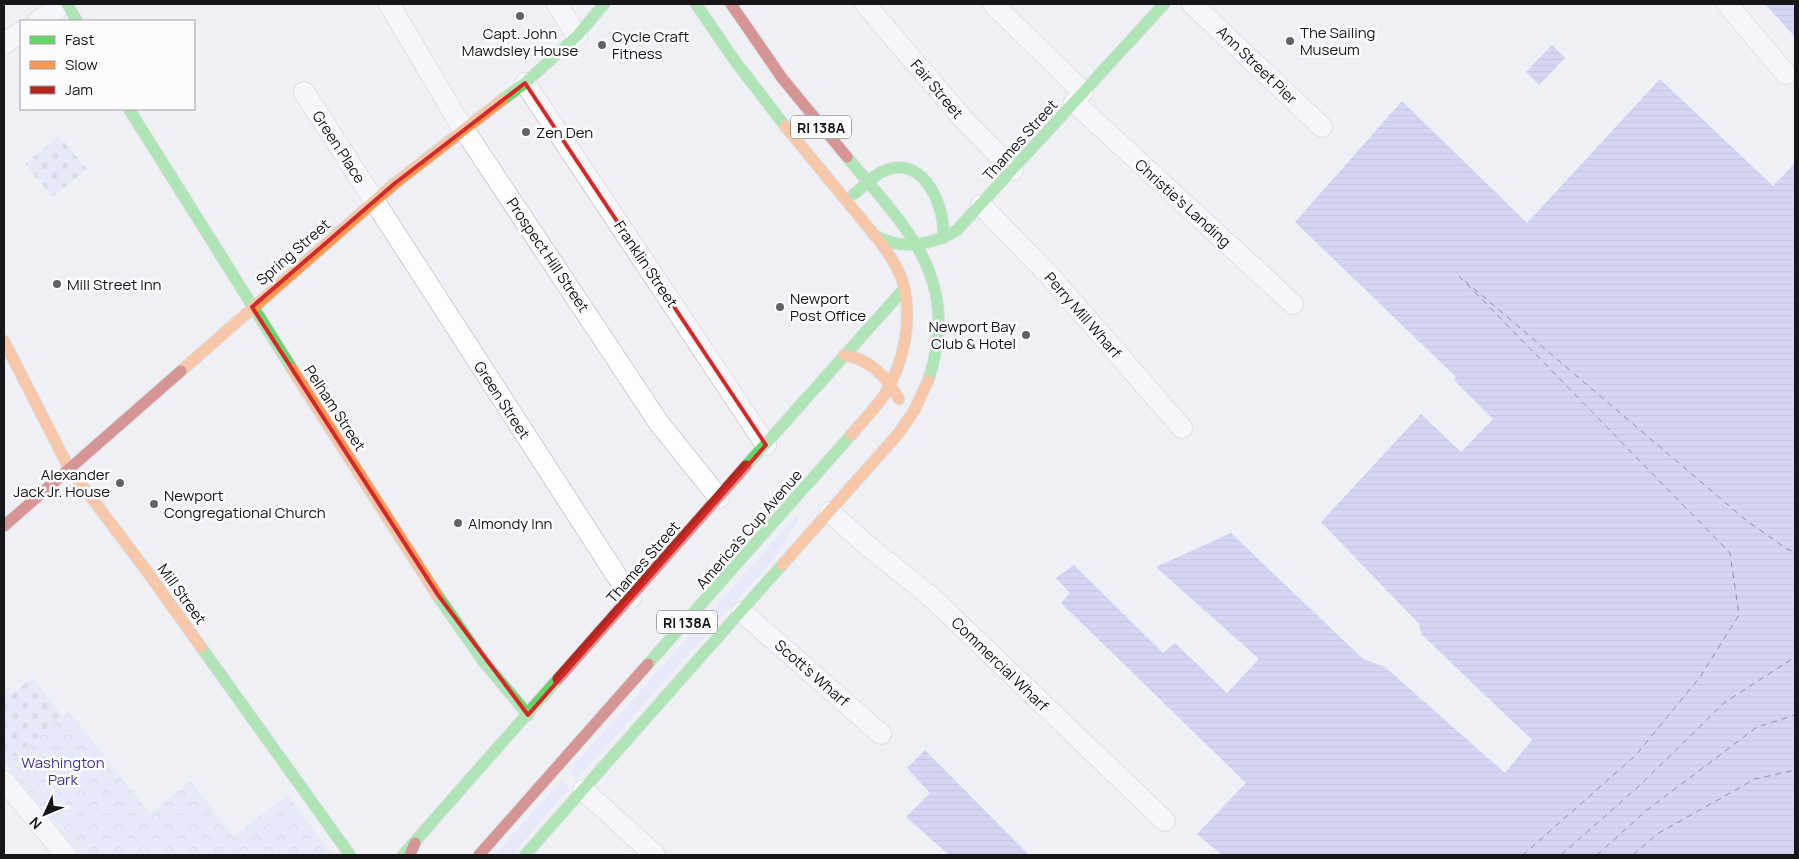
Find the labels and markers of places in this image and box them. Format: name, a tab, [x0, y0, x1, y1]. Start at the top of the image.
marker: Capt. John Mawdsley House	[514, 10, 526, 22]
place label: The Sailing Museum	[1300, 22, 1376, 60]
place label: Capt. John Mawdsley House	[462, 23, 578, 61]
place label: Cycle Craft Fitness	[612, 26, 689, 64]
marker: The Sailing Museum	[1284, 35, 1296, 47]
marker: Cycle Craft Fitness	[596, 39, 608, 51]
place label: Zen Den	[536, 122, 593, 143]
marker: Zen Den	[520, 126, 532, 138]
place label: Mill Street Inn	[67, 274, 162, 295]
marker: Mill Street Inn	[51, 278, 63, 290]
place label: Newport Post Office	[790, 288, 866, 326]
marker: Newport Post Office	[774, 301, 786, 313]
place label: Newport Bay Club & Hotel	[929, 316, 1016, 354]
marker: Newport Bay Club & Hotel	[1020, 329, 1032, 341]
place label: Alexander Jack Jr. House	[13, 464, 111, 502]
marker: Alexander Jack Jr. House	[114, 477, 126, 489]
place label: Newport Congregational Church	[164, 485, 326, 523]
marker: Newport Congregational Church	[148, 498, 160, 510]
place label: Almondy Inn	[468, 513, 553, 534]
marker: Almondy Inn	[452, 517, 464, 529]

